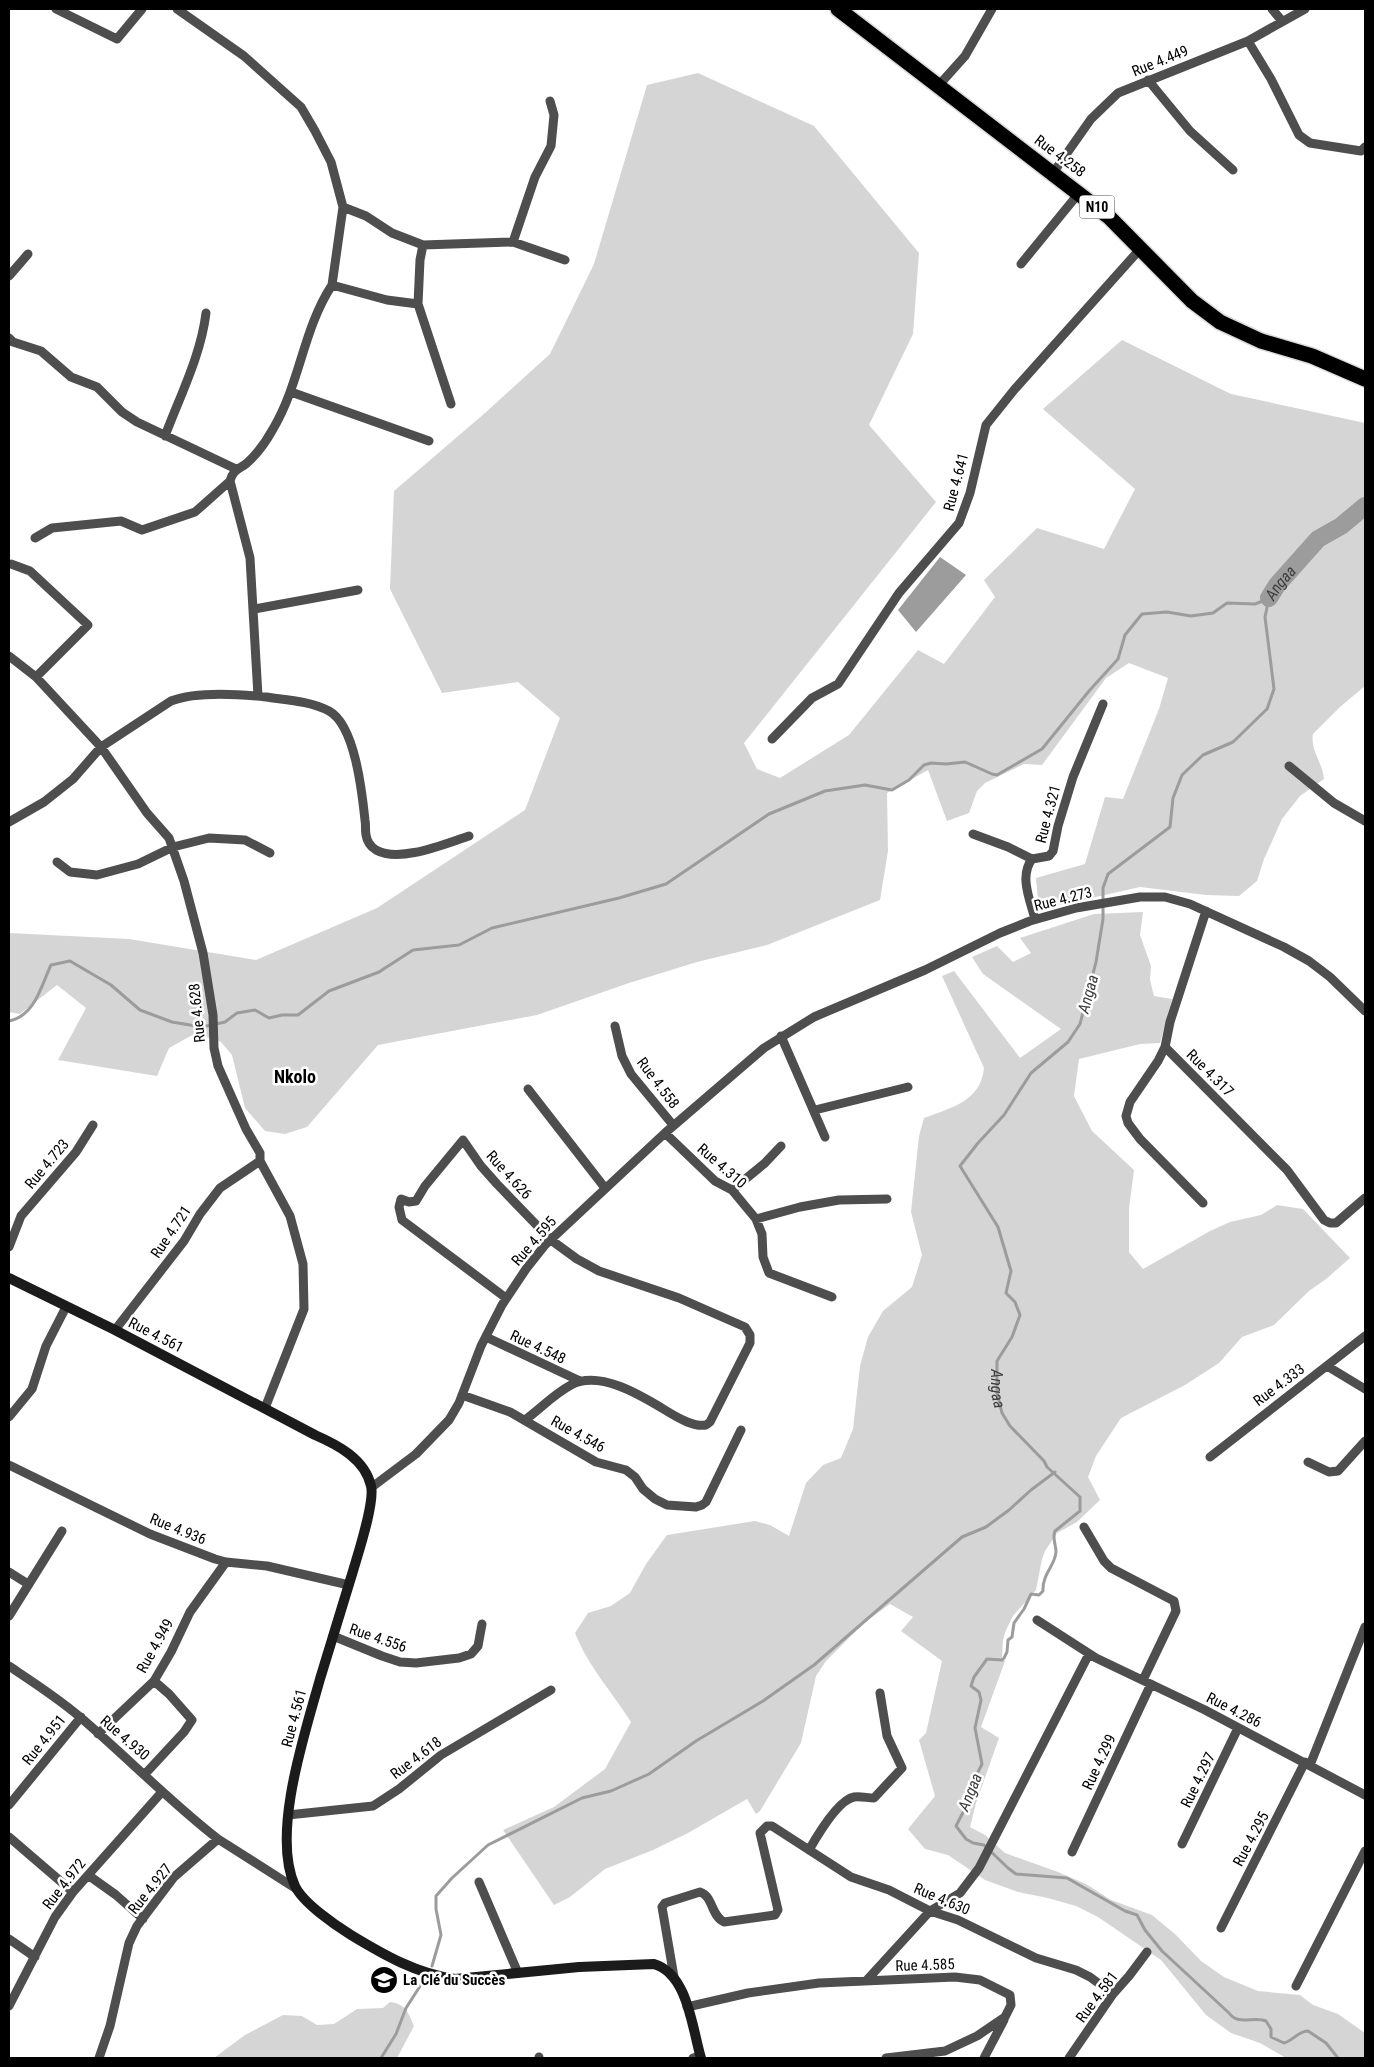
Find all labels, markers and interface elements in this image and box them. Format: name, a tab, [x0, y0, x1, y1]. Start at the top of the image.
street label: Rue 4.449	[1129, 42, 1191, 80]
street label: Rue 4.258	[1031, 131, 1089, 181]
road number: N10	[1080, 196, 1114, 218]
street label: Rue 4.641	[940, 451, 972, 513]
water label: Angaa	[1260, 561, 1300, 604]
street label: Rue 4.321	[1032, 783, 1064, 845]
street label: Rue 4.273	[1032, 883, 1094, 915]
water label: Angaa	[1074, 973, 1102, 1016]
street label: Rue 4.628	[185, 983, 209, 1043]
street label: Rue 4.317	[1183, 1046, 1237, 1100]
street label: Rue 4.558	[633, 1054, 683, 1112]
district label: Nkolo	[274, 1066, 316, 1087]
street label: Rue 4.723	[21, 1136, 73, 1192]
street label: Rue 4.310	[694, 1140, 750, 1192]
street label: Rue 4.626	[482, 1147, 536, 1203]
street label: Rue 4.721	[147, 1202, 195, 1262]
street label: Rue 4.595	[508, 1213, 560, 1269]
street label: Rue 4.561	[126, 1314, 186, 1356]
street label: Rue 4.548	[507, 1326, 569, 1368]
street label: Rue 4.333	[1250, 1360, 1308, 1410]
water label: Angaa	[988, 1368, 1010, 1410]
street label: Rue 4.546	[548, 1412, 608, 1456]
street label: Rue 4.936	[147, 1510, 209, 1548]
street label: Rue 4.949	[133, 1616, 177, 1676]
street label: Rue 4.556	[347, 1620, 409, 1656]
street label: Rue 4.561	[278, 1687, 310, 1749]
street label: Rue 4.286	[1204, 1689, 1264, 1731]
street label: Rue 4.951	[18, 1711, 70, 1769]
street label: Rue 4.930	[97, 1712, 153, 1764]
street label: Rue 4.299	[1078, 1731, 1120, 1793]
street label: Rue 4.618	[387, 1733, 445, 1783]
street label: Rue 4.297	[1177, 1749, 1219, 1811]
water label: Angaa	[954, 1770, 986, 1815]
street label: Rue 4.295	[1229, 1809, 1273, 1869]
street label: Rue 4.972	[39, 1855, 89, 1913]
street label: Rue 4.927	[124, 1860, 176, 1918]
street label: Rue 4.630	[911, 1879, 973, 1919]
street label: Rue 4.585	[895, 1955, 955, 1975]
school or university icon: La Clé du Succès	[369, 1965, 399, 1995]
street label: Rue 4.581	[1072, 1968, 1122, 2026]
place label: La Clé du Succès	[403, 1971, 505, 1989]

